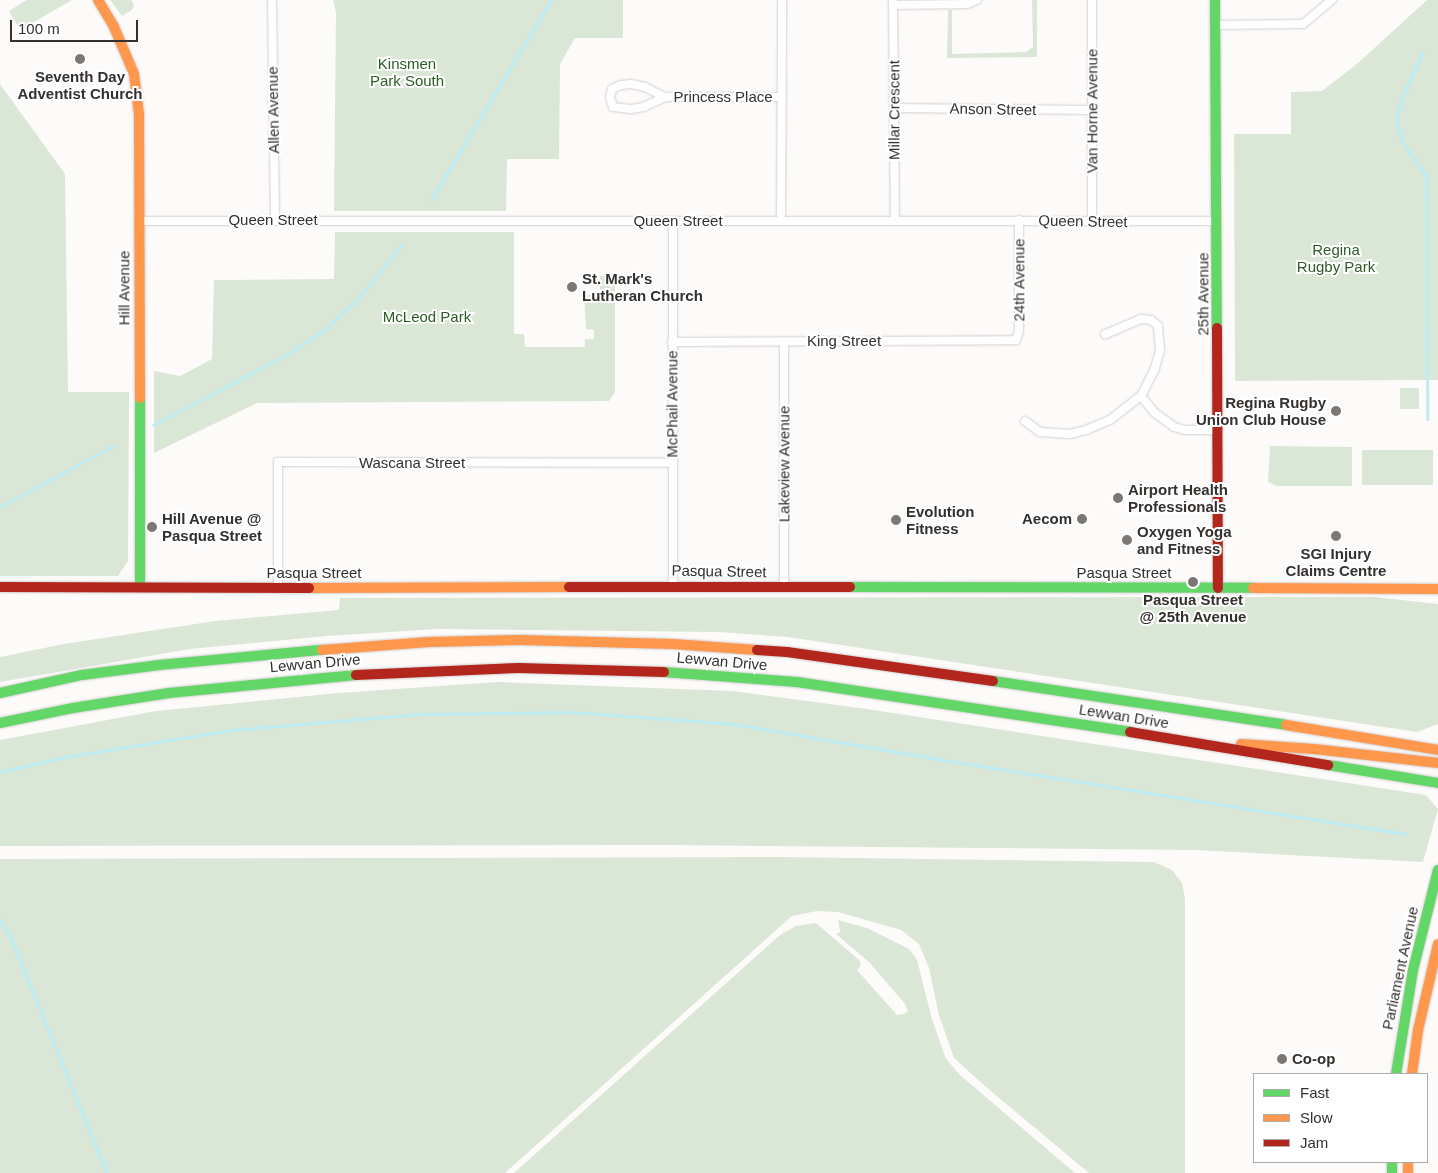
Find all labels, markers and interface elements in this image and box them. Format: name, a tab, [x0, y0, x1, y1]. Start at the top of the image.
scale bar	[12, 10, 140, 42]
text: 100 m	[18, 20, 60, 37]
street label: Van Horne Avenue	[1083, 48, 1101, 174]
marker: Seventh Day Adventist Church	[74, 53, 86, 65]
park label: Kinsmen Park South	[370, 54, 444, 89]
street label: Millar Crescent	[885, 60, 903, 160]
street label: Allen Avenue	[263, 66, 283, 154]
place label: Seventh Day Adventist Church	[17, 67, 143, 102]
street label: Princess Place	[673, 88, 773, 106]
street label: Anson Street	[949, 99, 1037, 119]
street label: Queen Street	[228, 211, 318, 229]
street label: Queen Street	[1038, 211, 1128, 231]
street label: Queen Street	[633, 212, 723, 230]
street label: 24th Avenue	[1010, 238, 1028, 322]
park label: Regina Rugby Park	[1297, 240, 1375, 275]
street label: Hill Avenue	[115, 250, 133, 326]
street label: 25th Avenue	[1194, 252, 1212, 336]
place label: St. Mark's Lutheran Church	[582, 269, 703, 304]
marker: St. Mark's Lutheran Church	[566, 281, 578, 293]
park label: McLeod Park	[383, 308, 471, 326]
street label: King Street	[807, 332, 881, 350]
street label: McPhail Avenue	[663, 350, 681, 458]
place label: Regina Rugby Union Club House	[1196, 393, 1326, 428]
street label: Lakeview Avenue	[775, 405, 793, 523]
marker: Regina Rugby Union Club House	[1330, 405, 1342, 417]
street label: Wascana Street	[359, 454, 465, 472]
place label: Airport Health Professionals	[1128, 480, 1228, 515]
marker: Airport Health Professionals	[1112, 492, 1124, 504]
place label: Evolution Fitness	[906, 502, 974, 537]
place label: Hill Avenue @ Pasqua Street	[162, 509, 262, 544]
place label: Aecom	[1022, 510, 1072, 528]
marker: Aecom	[1076, 513, 1088, 525]
marker: Evolution Fitness	[890, 514, 902, 526]
marker: Hill Avenue @ Pasqua Street	[146, 521, 158, 533]
place label: Oxygen Yoga and Fitness	[1137, 522, 1232, 557]
marker: SGI Injury Claims Centre	[1330, 530, 1342, 542]
marker: Oxygen Yoga and Fitness	[1121, 534, 1133, 546]
place label: SGI Injury Claims Centre	[1286, 544, 1386, 579]
street label: Pasqua Street	[671, 561, 767, 581]
street label: Pasqua Street	[266, 564, 362, 582]
street label: Pasqua Street	[1076, 564, 1172, 582]
marker: Pasqua Street @ 25th Avenue	[1187, 576, 1199, 588]
place label: Pasqua Street @ 25th Avenue	[1139, 590, 1247, 625]
street label: Lewvan Drive	[676, 648, 768, 674]
street label: Lewvan Drive	[269, 650, 361, 676]
street label: Lewvan Drive	[1078, 700, 1170, 732]
street label: Parliament Avenue	[1378, 904, 1422, 1032]
place label: Co-op	[1292, 1050, 1335, 1068]
marker: Co-op	[1276, 1053, 1288, 1065]
legend	[1253, 1073, 1428, 1163]
text: Fast	[1300, 1084, 1329, 1101]
text: Slow	[1300, 1109, 1333, 1126]
text: Jam	[1300, 1134, 1328, 1151]

